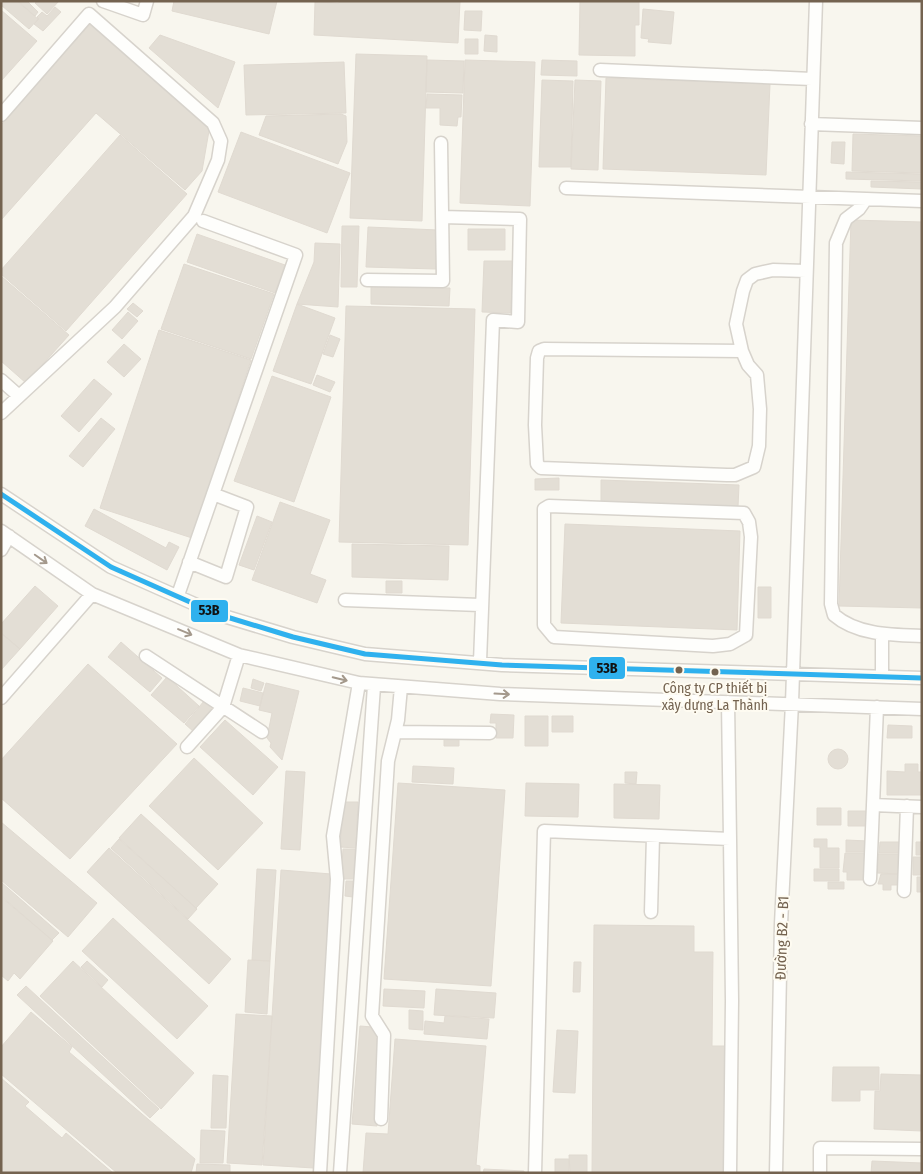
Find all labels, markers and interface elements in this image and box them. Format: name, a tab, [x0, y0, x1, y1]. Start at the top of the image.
one-way arrow	[34, 554, 48, 564]
line badge: 53B	[190, 599, 229, 623]
text: 53B	[198, 602, 220, 619]
one-way arrow	[177, 628, 192, 638]
line badge: 53B	[588, 656, 626, 680]
text: 53B	[596, 660, 618, 677]
unlabelled marker	[674, 665, 684, 675]
marker: Công ty CP thiết bị xây dựng La Thành	[710, 667, 720, 677]
one-way arrow	[332, 675, 348, 684]
place label: Công ty CP thiết bị xây dựng La Thành	[662, 679, 768, 714]
one-way arrow	[494, 689, 510, 698]
street label: Đường B2 - B1	[772, 896, 792, 980]

